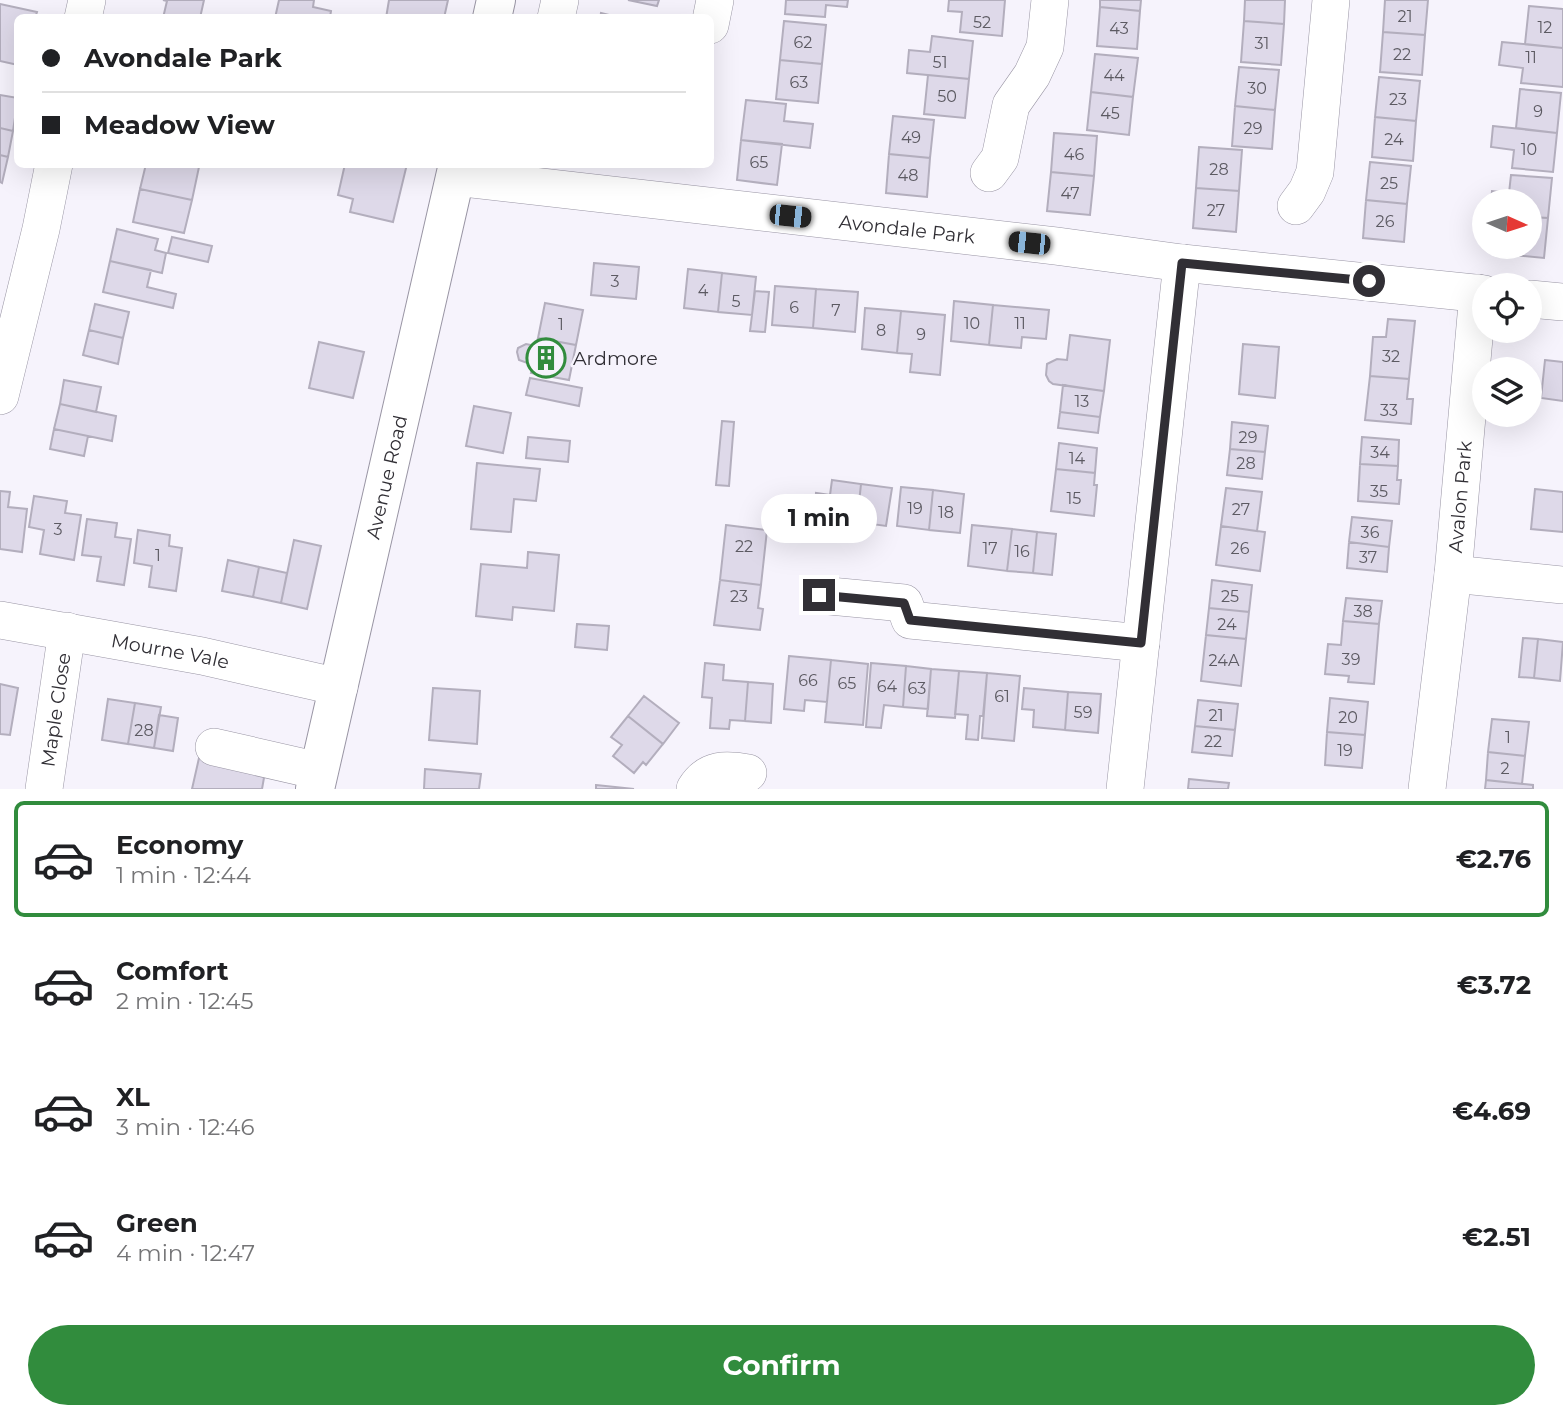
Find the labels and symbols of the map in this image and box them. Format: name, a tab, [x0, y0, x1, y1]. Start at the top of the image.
house number: 21	[1398, 7, 1412, 26]
house number: 52	[973, 13, 991, 32]
house number: 12	[1538, 18, 1552, 37]
house number: 43	[1109, 19, 1129, 38]
house number: 62	[794, 33, 812, 52]
house number: 31	[1255, 34, 1269, 53]
house number: 22	[1393, 45, 1411, 64]
house number: 11	[1525, 48, 1537, 67]
house number: 51	[933, 53, 947, 72]
house number: 44	[1103, 66, 1125, 85]
house number: 63	[790, 73, 808, 92]
house number: 30	[1247, 79, 1267, 98]
house number: 50	[937, 87, 957, 106]
house number: 23	[1389, 90, 1407, 109]
house number: 9	[1533, 102, 1543, 121]
house number: 45	[1100, 104, 1120, 123]
house number: 29	[1244, 119, 1262, 138]
house number: 49	[901, 128, 921, 147]
house number: 24	[1384, 130, 1404, 149]
house number: 10	[1521, 140, 1537, 159]
house number: 46	[1064, 145, 1084, 164]
house number: 65	[750, 153, 768, 172]
house number: 28	[1209, 160, 1229, 179]
house number: 48	[898, 166, 918, 185]
house number: 25	[1380, 174, 1398, 193]
house number: 47	[1060, 184, 1080, 203]
north arrow	[1472, 189, 1542, 259]
house number: 27	[1207, 201, 1225, 220]
car	[769, 203, 812, 229]
street label: Avondale Park	[838, 210, 977, 248]
house number: 26	[1376, 212, 1395, 231]
car	[1008, 230, 1051, 256]
route start	[1353, 265, 1385, 297]
house number: 3	[610, 272, 620, 291]
house number: 4	[698, 281, 709, 300]
house number: 5	[731, 292, 741, 311]
house number: 6	[789, 298, 799, 317]
house number: 7	[831, 301, 841, 320]
house number: 10	[964, 314, 980, 333]
house number: 11	[1014, 314, 1026, 333]
house number: 1	[558, 315, 564, 334]
house number: 8	[876, 321, 886, 340]
house number: 9	[916, 325, 926, 344]
building icon: Ardmore	[525, 337, 567, 379]
place label: Ardmore	[573, 347, 658, 370]
house number: 32	[1382, 347, 1400, 366]
house number: 13	[1075, 392, 1089, 411]
house number: 33	[1380, 401, 1398, 420]
street label: Avenue Road	[361, 413, 412, 541]
house number: 29	[1239, 428, 1257, 447]
street label: Avalon Park	[1443, 439, 1476, 554]
house number: 34	[1370, 443, 1390, 462]
house number: 14	[1069, 449, 1086, 468]
house number: 28	[1236, 454, 1256, 473]
house number: 35	[1370, 482, 1388, 501]
house number: 15	[1067, 489, 1081, 508]
callout: 1 min	[761, 494, 877, 542]
house number: 19	[907, 499, 923, 518]
house number: 27	[1232, 500, 1250, 519]
house number: 18	[938, 503, 954, 522]
house number: 3	[53, 520, 63, 539]
house number: 36	[1361, 523, 1380, 542]
house number: 22	[735, 537, 753, 556]
house number: 17	[982, 539, 998, 558]
house number: 26	[1231, 539, 1250, 558]
house number: 16	[1014, 542, 1030, 561]
house number: 1	[155, 546, 161, 565]
house number: 37	[1359, 548, 1377, 567]
route end	[803, 579, 835, 611]
house number: 23	[730, 587, 748, 606]
house number: 25	[1221, 587, 1239, 606]
house number: 38	[1353, 602, 1373, 621]
house number: 24	[1217, 615, 1237, 634]
street label: Mourne Vale	[109, 629, 232, 673]
house number: 39	[1342, 650, 1360, 669]
street label: Maple Close	[36, 651, 75, 768]
house number: 24A	[1209, 651, 1240, 670]
house number: 66	[798, 671, 818, 690]
house number: 65	[838, 674, 856, 693]
house number: 64	[877, 677, 898, 696]
house number: 63	[908, 679, 926, 698]
house number: 61	[994, 687, 1010, 706]
house number: 59	[1074, 703, 1092, 722]
house number: 21	[1209, 706, 1223, 725]
house number: 20	[1338, 708, 1358, 727]
house number: 28	[134, 721, 154, 740]
house number: 1	[1505, 728, 1511, 747]
house number: 22	[1204, 732, 1222, 751]
house number: 19	[1337, 741, 1353, 760]
house number: 2	[1500, 759, 1510, 778]

